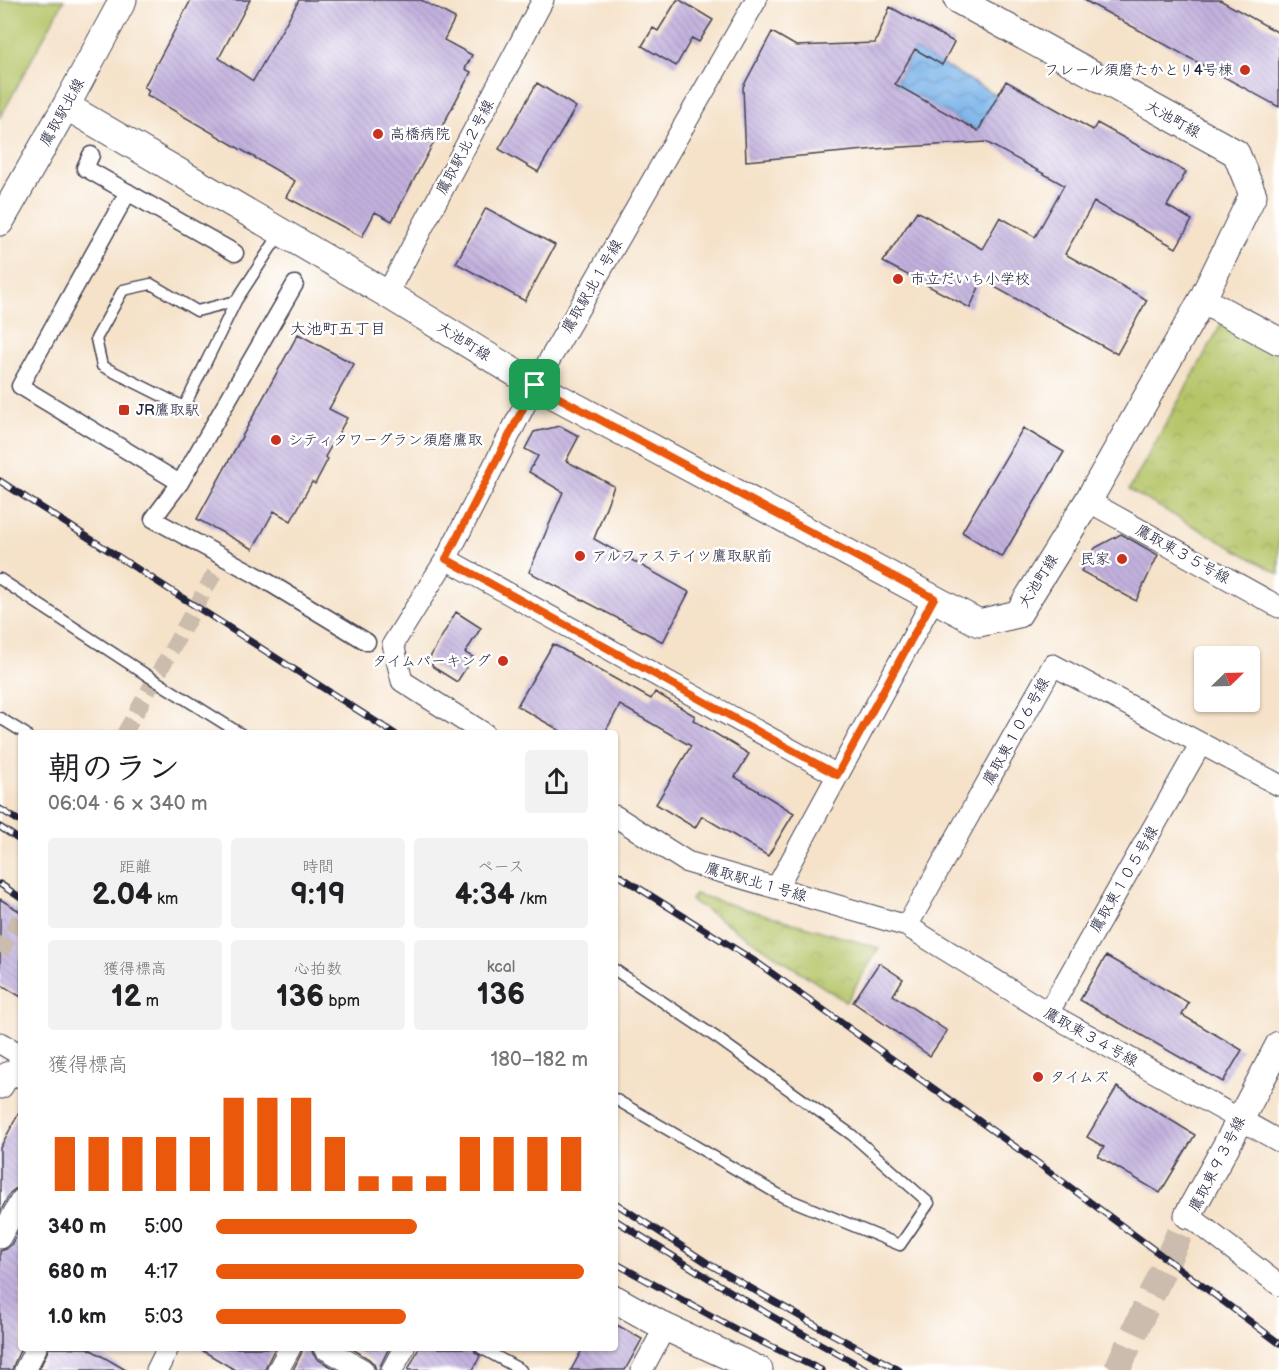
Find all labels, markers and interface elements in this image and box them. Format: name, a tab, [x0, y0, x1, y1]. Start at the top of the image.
place label: フレール須磨たかとり4号棟	[1044, 61, 1233, 80]
marker: フレール須磨たかとり4号棟	[1238, 63, 1252, 77]
street label: 鷹取駅北線	[36, 75, 89, 150]
street label: 鷹取駅北２号線	[432, 96, 498, 198]
street label: 大池町線	[1142, 97, 1204, 142]
place label: 高橋病院	[390, 125, 450, 144]
marker: 高橋病院	[371, 127, 385, 141]
street label: 鷹取駅北１号線	[558, 236, 627, 336]
place label: 市立だいち小学校	[910, 270, 1030, 289]
marker: 市立だいち小学校	[891, 272, 905, 286]
street label: 大池町線	[433, 317, 494, 365]
district label: 大池町五丁目	[290, 320, 386, 339]
pin	[509, 359, 560, 410]
icon: arrive	[518, 368, 551, 401]
place label: JR鷹取駅	[136, 401, 200, 420]
marker: JR鷹取駅	[117, 403, 131, 417]
place label: シティタワーグラン須磨鷹取	[288, 431, 483, 450]
marker: シティタワーグラン須磨鷹取	[269, 433, 283, 447]
street label: 鷹取東３５号線	[1132, 521, 1233, 588]
place label: アルファステイツ鷹取駅前	[592, 547, 772, 566]
marker: アルファステイツ鷹取駅前	[573, 549, 587, 563]
place label: 民家	[1080, 550, 1110, 569]
street label: 大池町線	[1014, 551, 1062, 612]
marker: 民家	[1115, 552, 1129, 566]
north arrow	[1194, 646, 1260, 712]
map controls	[1194, 646, 1260, 712]
place label: タイムパーキング	[372, 652, 491, 671]
marker: タイムパーキング	[496, 654, 510, 668]
street label: 鷹取東１０６号線	[979, 674, 1054, 788]
text: 朝のラン	[48, 749, 180, 789]
button: share	[525, 750, 588, 813]
text: 06:04 · 6 × 340 m	[48, 792, 208, 816]
street label: 鷹取東１０５号線	[1086, 823, 1163, 936]
text: 距離	[119, 858, 151, 877]
text: 時間	[302, 858, 334, 877]
text: ペース	[477, 858, 525, 877]
street label: 鷹取駅北１号線	[703, 859, 809, 906]
text: 2.04	[92, 877, 153, 913]
text: 9:19	[291, 877, 346, 913]
text: 4:34	[455, 877, 515, 913]
text: km	[153, 890, 178, 909]
text: /km	[515, 890, 547, 909]
text: kcal	[487, 958, 515, 977]
text: 獲得標高	[103, 960, 167, 979]
text: 心拍数	[294, 960, 342, 979]
text: 136	[477, 977, 525, 1013]
text: 12	[111, 979, 142, 1015]
text: 136	[276, 979, 324, 1015]
text: m	[142, 992, 159, 1011]
text: bpm	[324, 992, 360, 1011]
street label: 鷹取東３４号線	[1040, 1004, 1141, 1071]
text: 180–182 m	[491, 1048, 588, 1072]
text: 獲得標高	[48, 1053, 128, 1077]
place label: タイムズ	[1050, 1068, 1109, 1087]
marker: タイムズ	[1031, 1070, 1045, 1084]
street label: 鷹取東９３号線	[1185, 1113, 1250, 1215]
text: 340 m	[48, 1215, 106, 1239]
text: 5:00	[144, 1215, 183, 1239]
text: 680 m	[48, 1260, 107, 1284]
text: 4:17	[144, 1260, 178, 1284]
text: 1.0 km	[48, 1305, 106, 1329]
text: 5:03	[144, 1305, 184, 1329]

